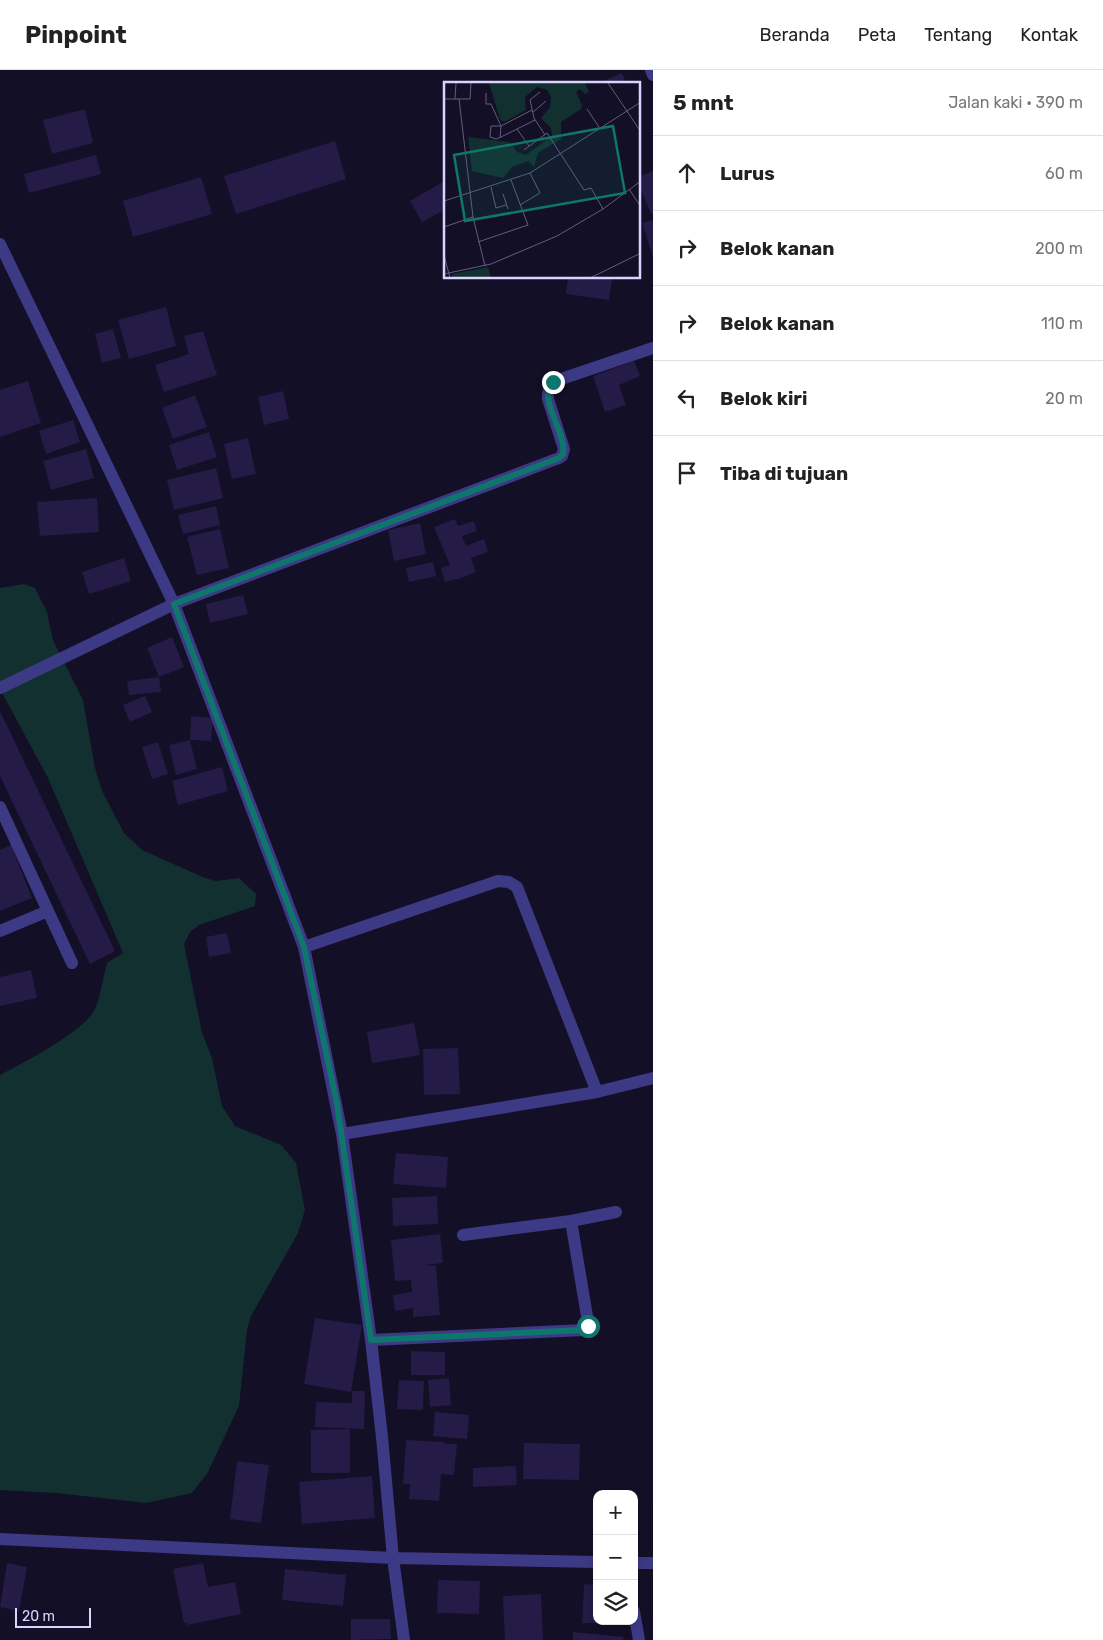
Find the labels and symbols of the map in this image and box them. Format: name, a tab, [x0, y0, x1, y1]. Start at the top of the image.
inset map	[444, 82, 640, 279]
route end	[542, 371, 565, 394]
route start	[577, 1315, 600, 1338]
scale bar	[15, 1605, 91, 1628]

